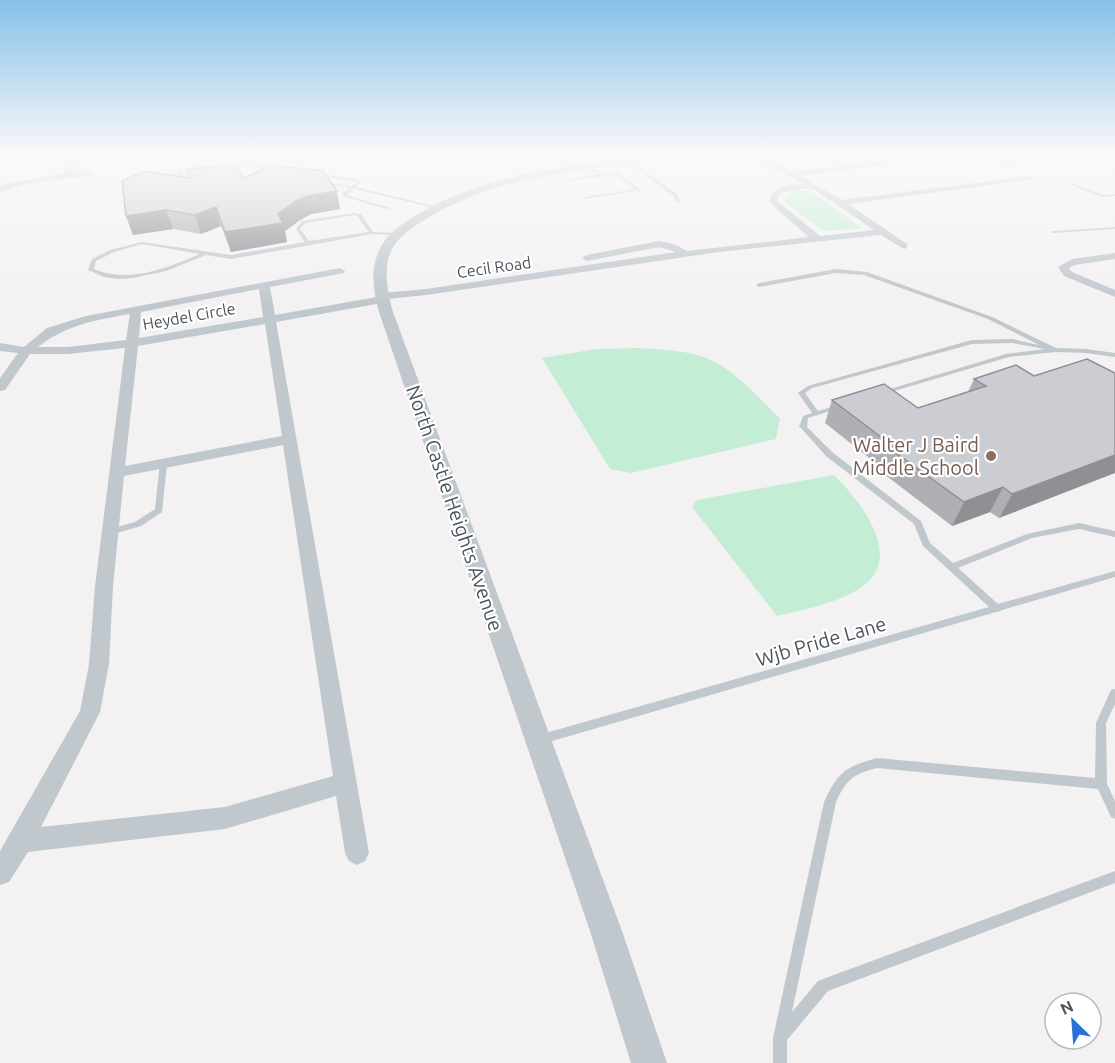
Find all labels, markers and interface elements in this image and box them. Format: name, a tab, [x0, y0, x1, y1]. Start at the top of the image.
street label: Cecil Road	[456, 253, 532, 281]
street label: Heydel Circle	[141, 299, 237, 333]
street label: North Castle Heights Avenue	[402, 382, 508, 634]
place label: Walter J Baird Middle School	[853, 433, 979, 479]
marker: Walter J Baird Middle School	[984, 449, 998, 463]
street label: Wjb Pride Lane	[753, 611, 889, 671]
north arrow	[1043, 991, 1103, 1051]
text: N	[1057, 997, 1076, 1018]

